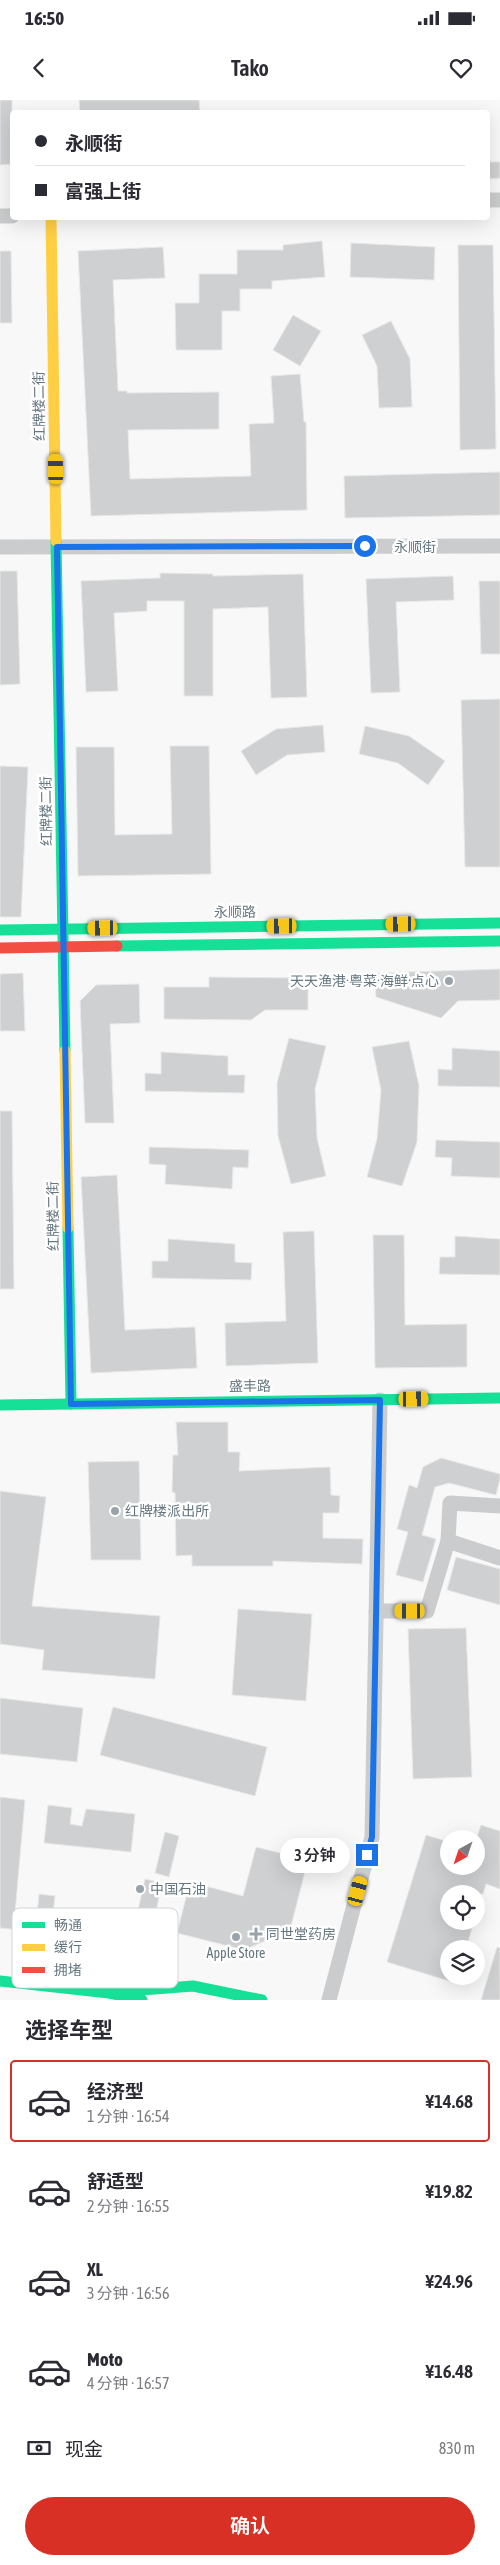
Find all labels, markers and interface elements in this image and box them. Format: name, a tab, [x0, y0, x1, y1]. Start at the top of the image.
text: 16:50	[25, 7, 64, 29]
icon: back	[25, 54, 53, 82]
icon: heart	[447, 54, 475, 82]
text: Tako	[231, 55, 269, 81]
text: 永顺街	[65, 132, 122, 154]
text: 富强上街	[65, 180, 141, 202]
street label: 红牌楼二街	[30, 371, 48, 441]
car	[48, 454, 63, 484]
route start	[354, 535, 376, 557]
street label: 永顺街	[394, 539, 436, 555]
street label: 红牌楼二街	[37, 776, 55, 846]
street label: 永顺路	[214, 904, 256, 920]
car	[385, 916, 416, 932]
car	[266, 918, 297, 934]
car	[87, 920, 118, 936]
place label: 天天渔港·粤菜·海鲜·点心	[290, 973, 439, 989]
marker: 天天渔港·粤菜·海鲜·点心	[443, 975, 455, 987]
street label: 红牌楼二街	[44, 1181, 62, 1251]
street label: 盛丰路	[229, 1378, 271, 1394]
car	[398, 1391, 429, 1407]
place label: 红牌楼派出所	[125, 1503, 209, 1519]
marker: 红牌楼派出所	[109, 1505, 121, 1517]
car	[395, 1604, 425, 1619]
north arrow	[440, 1830, 485, 1875]
map controls	[440, 1830, 485, 1985]
callout: 3 分钟	[280, 1838, 350, 1872]
route end	[356, 1844, 378, 1866]
text: 3 分钟	[294, 1846, 336, 1864]
car	[346, 1875, 369, 1907]
place label: 中国石油	[150, 1881, 206, 1897]
marker: 中国石油	[134, 1883, 146, 1895]
button: locate	[440, 1885, 485, 1930]
legend	[12, 1908, 178, 1988]
text: 畅通	[54, 1917, 82, 1933]
place label: 同世堂药房	[266, 1926, 336, 1942]
marker: 同世堂药房	[250, 1928, 262, 1940]
marker: Apple Store	[230, 1931, 242, 1943]
text: 缓行	[54, 1939, 82, 1955]
button: layers	[440, 1940, 485, 1985]
place label: Apple Store	[207, 1945, 265, 1961]
text: 拥堵	[54, 1962, 82, 1978]
text: 选择车型	[25, 2017, 113, 2043]
icon: car	[27, 2079, 72, 2124]
text: 经济型	[87, 2080, 144, 2102]
text: ¥14.68	[425, 2090, 473, 2112]
text: 1 分钟 · 16:54	[87, 2107, 169, 2125]
icon: car	[27, 2169, 72, 2214]
text: 舒适型	[87, 2170, 144, 2192]
text: ¥19.82	[425, 2180, 473, 2202]
text: 2 分钟 · 16:55	[87, 2197, 169, 2215]
text: XL	[87, 2258, 103, 2280]
icon: car	[27, 2259, 72, 2304]
text: ¥24.96	[425, 2270, 473, 2292]
text: 3 分钟 · 16:56	[87, 2284, 169, 2302]
text: Moto	[87, 2348, 123, 2370]
icon: car	[27, 2349, 72, 2394]
text: ¥16.48	[425, 2360, 473, 2382]
text: 4 分钟 · 16:57	[87, 2374, 169, 2392]
icon: cash	[25, 2434, 53, 2462]
text: 现金	[65, 2438, 103, 2460]
text: 830 m	[439, 2439, 475, 2457]
button: 确认	[25, 2497, 475, 2555]

